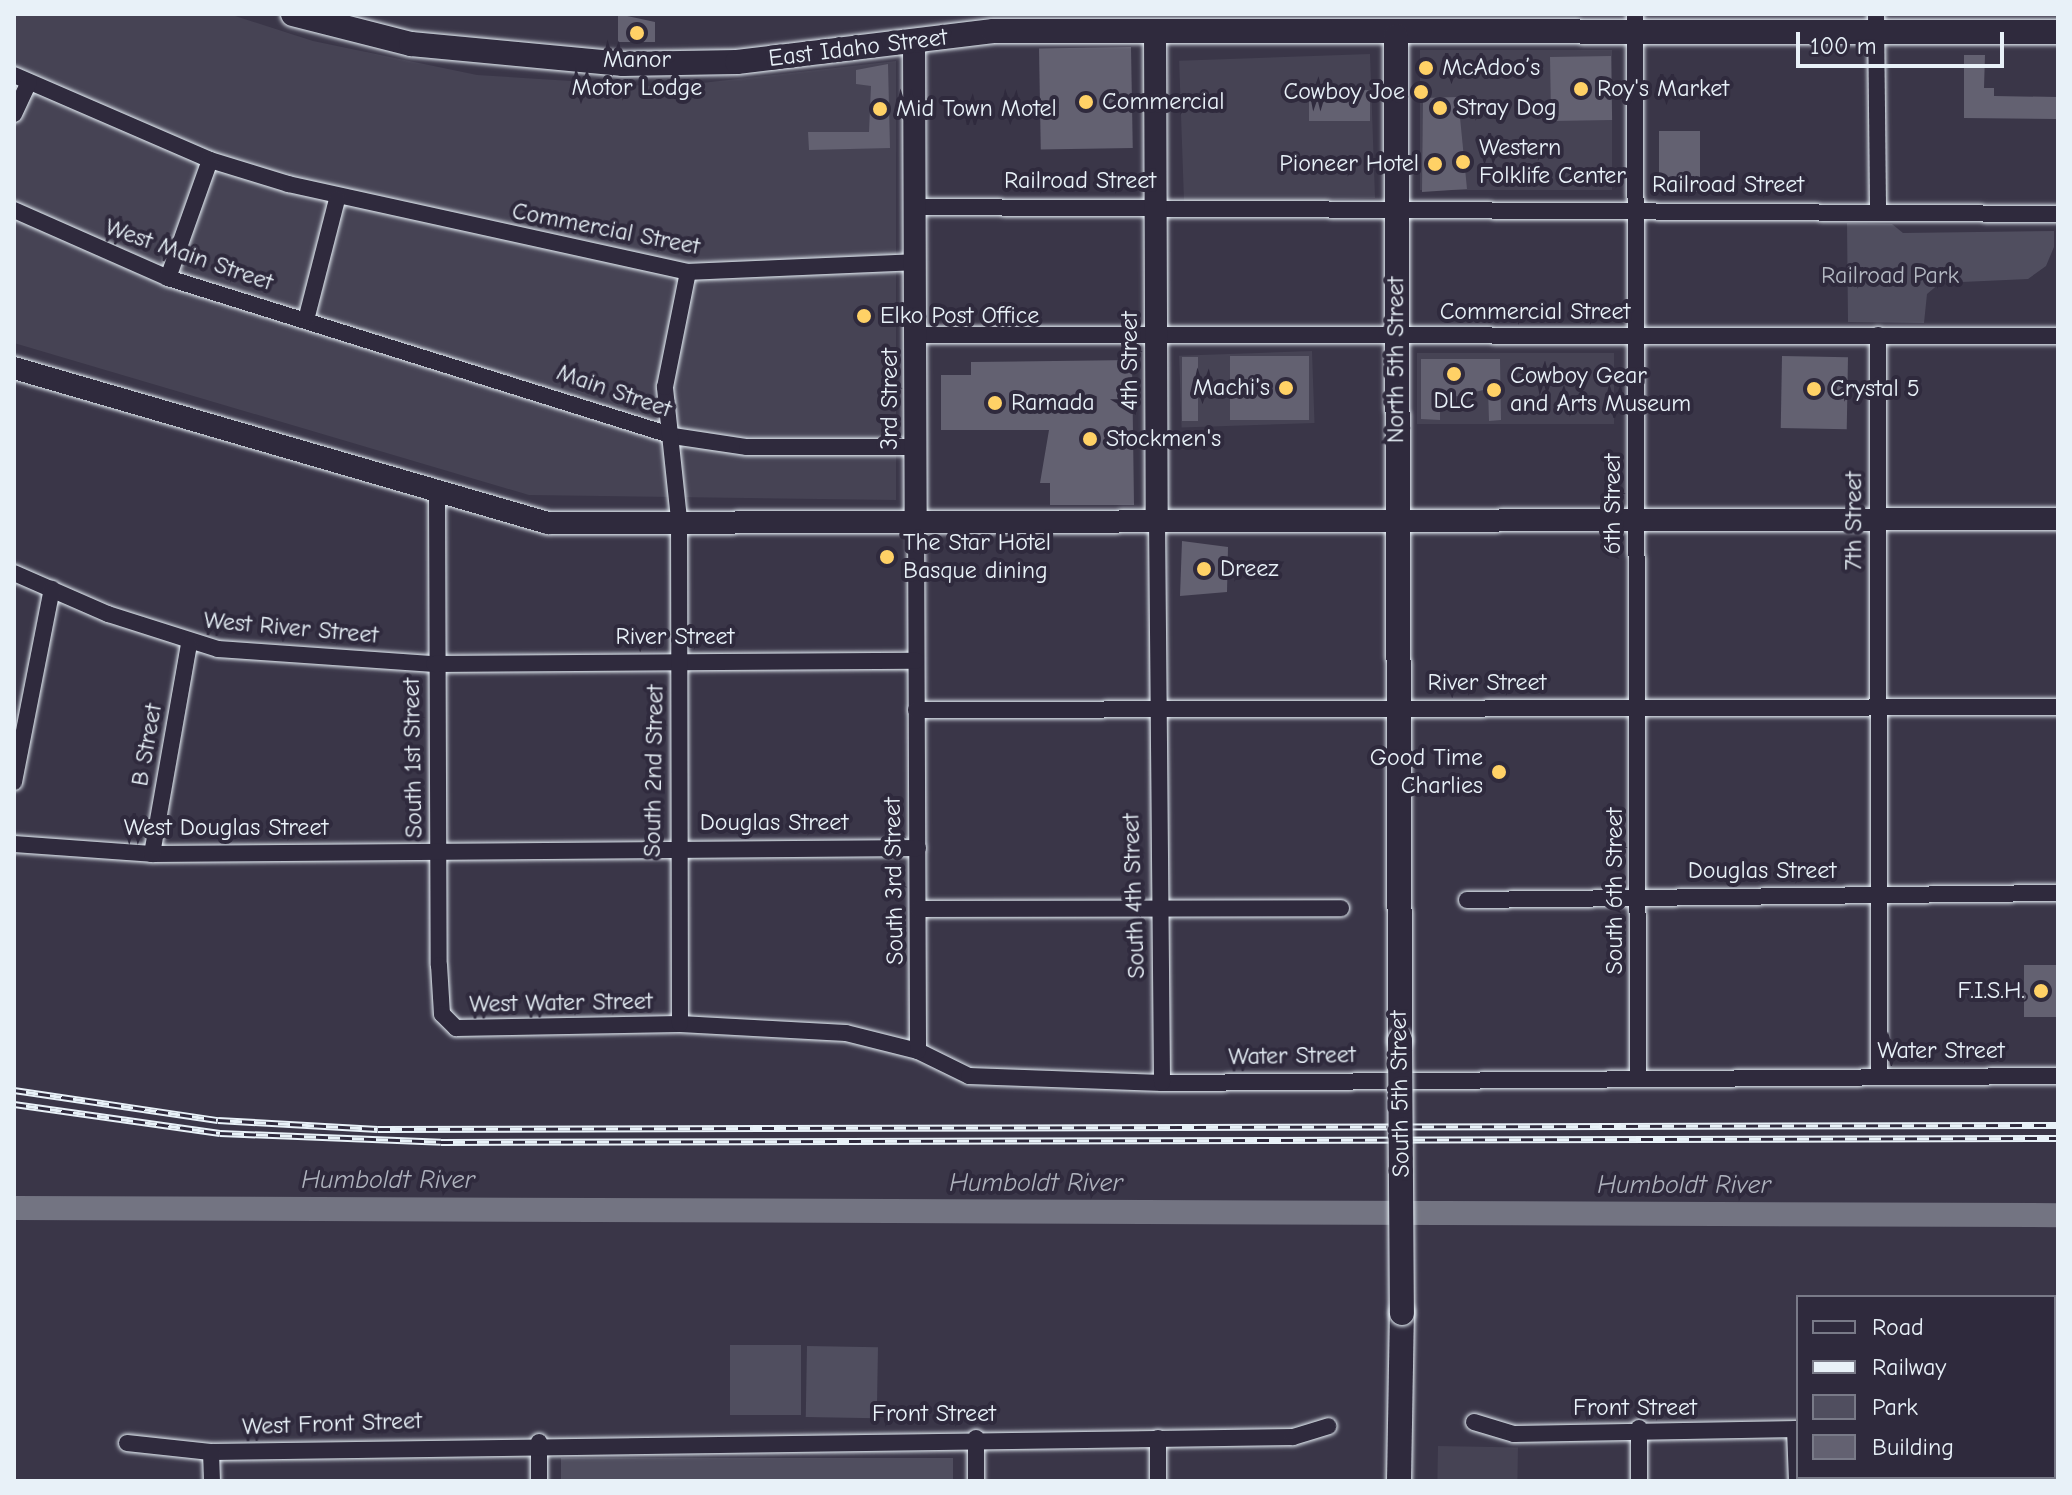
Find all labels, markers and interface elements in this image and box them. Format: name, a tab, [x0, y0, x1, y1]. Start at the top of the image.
scale bar	[1800, 16, 2008, 66]
street label: East Idaho Street	[767, 23, 949, 73]
marker: Manor Motor Lodge	[628, 24, 646, 42]
text: 100 m	[1810, 32, 1877, 60]
place label: Manor Motor Lodge	[572, 46, 702, 102]
place label: McAdoo’s	[1442, 54, 1540, 82]
marker: McAdoo’s	[1417, 59, 1435, 77]
place label: Roy's Market	[1597, 75, 1729, 103]
place label: Cowboy Joe	[1284, 78, 1405, 106]
marker: Roy's Market	[1572, 80, 1590, 98]
marker: Cowboy Joe	[1412, 83, 1430, 101]
place label: Commercial	[1102, 88, 1225, 116]
marker: Commercial	[1077, 93, 1095, 111]
place label: Stray Dog	[1456, 94, 1557, 122]
place label: Mid Town Motel	[896, 95, 1057, 123]
marker: Stray Dog	[1431, 99, 1449, 117]
marker: Mid Town Motel	[871, 100, 889, 118]
place label: Western Folklife Center	[1479, 134, 1626, 190]
place label: Pioneer Hotel	[1279, 150, 1419, 178]
marker: Western Folklife Center	[1454, 153, 1472, 171]
marker: Pioneer Hotel	[1426, 155, 1444, 173]
street label: Railroad Street	[1004, 167, 1156, 195]
street label: Railroad Street	[1652, 171, 1804, 199]
street label: Commercial Street	[510, 197, 702, 261]
street label: West Main Street	[101, 213, 277, 297]
park label: Railroad Park	[1821, 262, 1959, 290]
street label: North 5th Street	[1382, 277, 1410, 443]
street label: Commercial Street	[1440, 298, 1630, 326]
place label: Elko Post Office	[880, 302, 1039, 330]
marker: Elko Post Office	[855, 307, 873, 325]
street label: 4th Street	[1116, 311, 1144, 411]
street label: 3rd Street	[876, 348, 904, 450]
street label: Main Street	[553, 358, 675, 424]
place label: Cowboy Gear and Arts Museum	[1510, 362, 1691, 418]
marker: DLC	[1445, 365, 1463, 383]
place label: Machi's	[1193, 374, 1270, 402]
place label: Crystal 5	[1830, 375, 1920, 403]
marker: Machi's	[1277, 379, 1295, 397]
marker: Crystal 5	[1805, 380, 1823, 398]
marker: Cowboy Gear and Arts Museum	[1485, 381, 1503, 399]
place label: DLC	[1433, 387, 1475, 415]
place label: Ramada	[1011, 389, 1095, 417]
marker: Ramada	[986, 394, 1004, 412]
place label: Stockmen's	[1106, 425, 1221, 453]
marker: Stockmen's	[1081, 430, 1099, 448]
street label: 6th Street	[1599, 454, 1627, 554]
street label: 7th Street	[1840, 471, 1868, 571]
place label: The Star Hotel Basque dining	[903, 529, 1051, 585]
marker: The Star Hotel Basque dining	[878, 548, 896, 566]
place label: Dreez	[1220, 555, 1279, 583]
marker: Dreez	[1195, 560, 1213, 578]
street label: West River Street	[203, 606, 379, 650]
street label: River Street	[616, 623, 734, 651]
street label: River Street	[1428, 669, 1546, 697]
street label: South 1st Street	[397, 678, 429, 838]
street label: South 2nd Street	[638, 684, 670, 858]
street label: B Street	[126, 702, 168, 788]
place label: Good Time Charlies	[1370, 744, 1483, 800]
marker: Good Time Charlies	[1490, 763, 1508, 781]
street label: South 3rd Street	[878, 797, 910, 965]
street label: South 6th Street	[1601, 808, 1629, 974]
street label: Douglas Street	[700, 809, 848, 837]
street label: South 4th Street	[1117, 813, 1151, 979]
street label: West Douglas Street	[124, 814, 328, 842]
street label: Douglas Street	[1688, 857, 1836, 885]
place label: F.I.S.H.	[1958, 977, 2025, 1005]
marker: F.I.S.H.	[2032, 982, 2050, 1000]
street label: West Water Street	[469, 987, 653, 1019]
street label: South 5th Street	[1384, 1010, 1416, 1178]
street label: Water Street	[1877, 1037, 2005, 1065]
street label: Water Street	[1228, 1040, 1356, 1072]
water label: Humboldt River	[301, 1165, 475, 1197]
water label: Humboldt River	[949, 1168, 1123, 1200]
water label: Humboldt River	[1597, 1170, 1771, 1202]
legend	[1796, 1295, 2056, 1479]
text: Road	[1872, 1313, 1924, 1341]
text: Railway	[1872, 1353, 1946, 1381]
text: Park	[1872, 1393, 1918, 1421]
street label: Front Street	[1573, 1394, 1697, 1422]
street label: Front Street	[872, 1400, 996, 1428]
street label: West Front Street	[242, 1406, 422, 1442]
text: Building	[1872, 1433, 1954, 1461]

